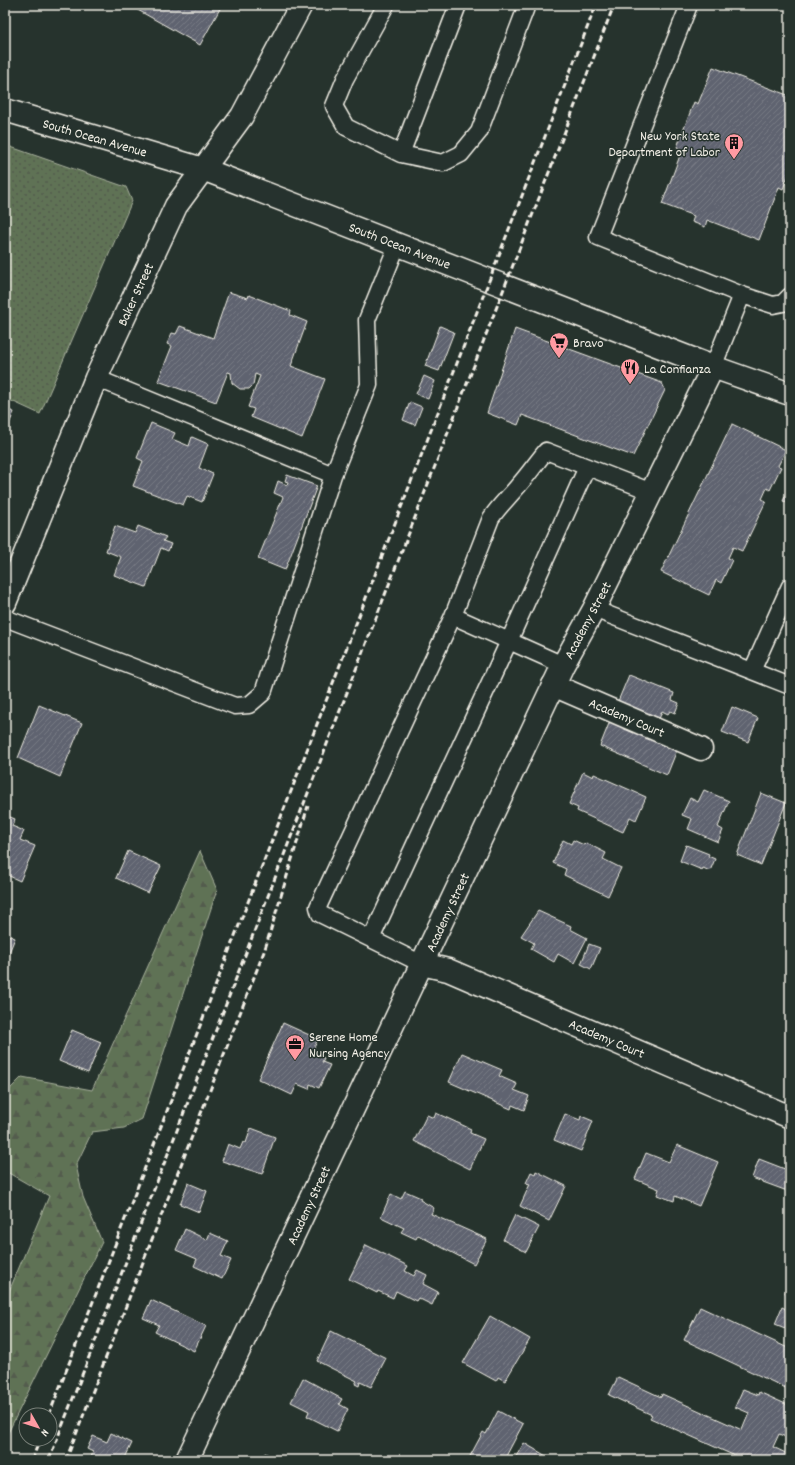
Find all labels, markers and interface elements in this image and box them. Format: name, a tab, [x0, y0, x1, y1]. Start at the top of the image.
street label: South Ocean Avenue	[40, 114, 149, 163]
place label: New York State Department of Labor	[608, 127, 721, 163]
building icon: New York State Department of Labor	[723, 132, 745, 160]
street label: South Ocean Avenue	[345, 218, 453, 275]
street label: Baker Street	[113, 260, 160, 330]
supermarket icon: Bravo	[548, 331, 570, 359]
place label: Bravo	[573, 334, 603, 354]
restaurant icon: La Confianza	[619, 357, 641, 385]
place label: La Confianza	[644, 360, 711, 380]
street label: Academy Street	[560, 579, 618, 663]
street label: Academy Court	[585, 694, 667, 744]
street label: Academy Street	[422, 870, 476, 956]
street label: Academy Court	[565, 1015, 647, 1065]
place label: Serene Home Nursing Agency	[309, 1028, 389, 1064]
office icon: Serene Home Nursing Agency	[284, 1033, 306, 1061]
street label: Academy Street	[283, 1163, 337, 1249]
north arrow	[18, 1407, 58, 1447]
text: N	[36, 1425, 52, 1440]

